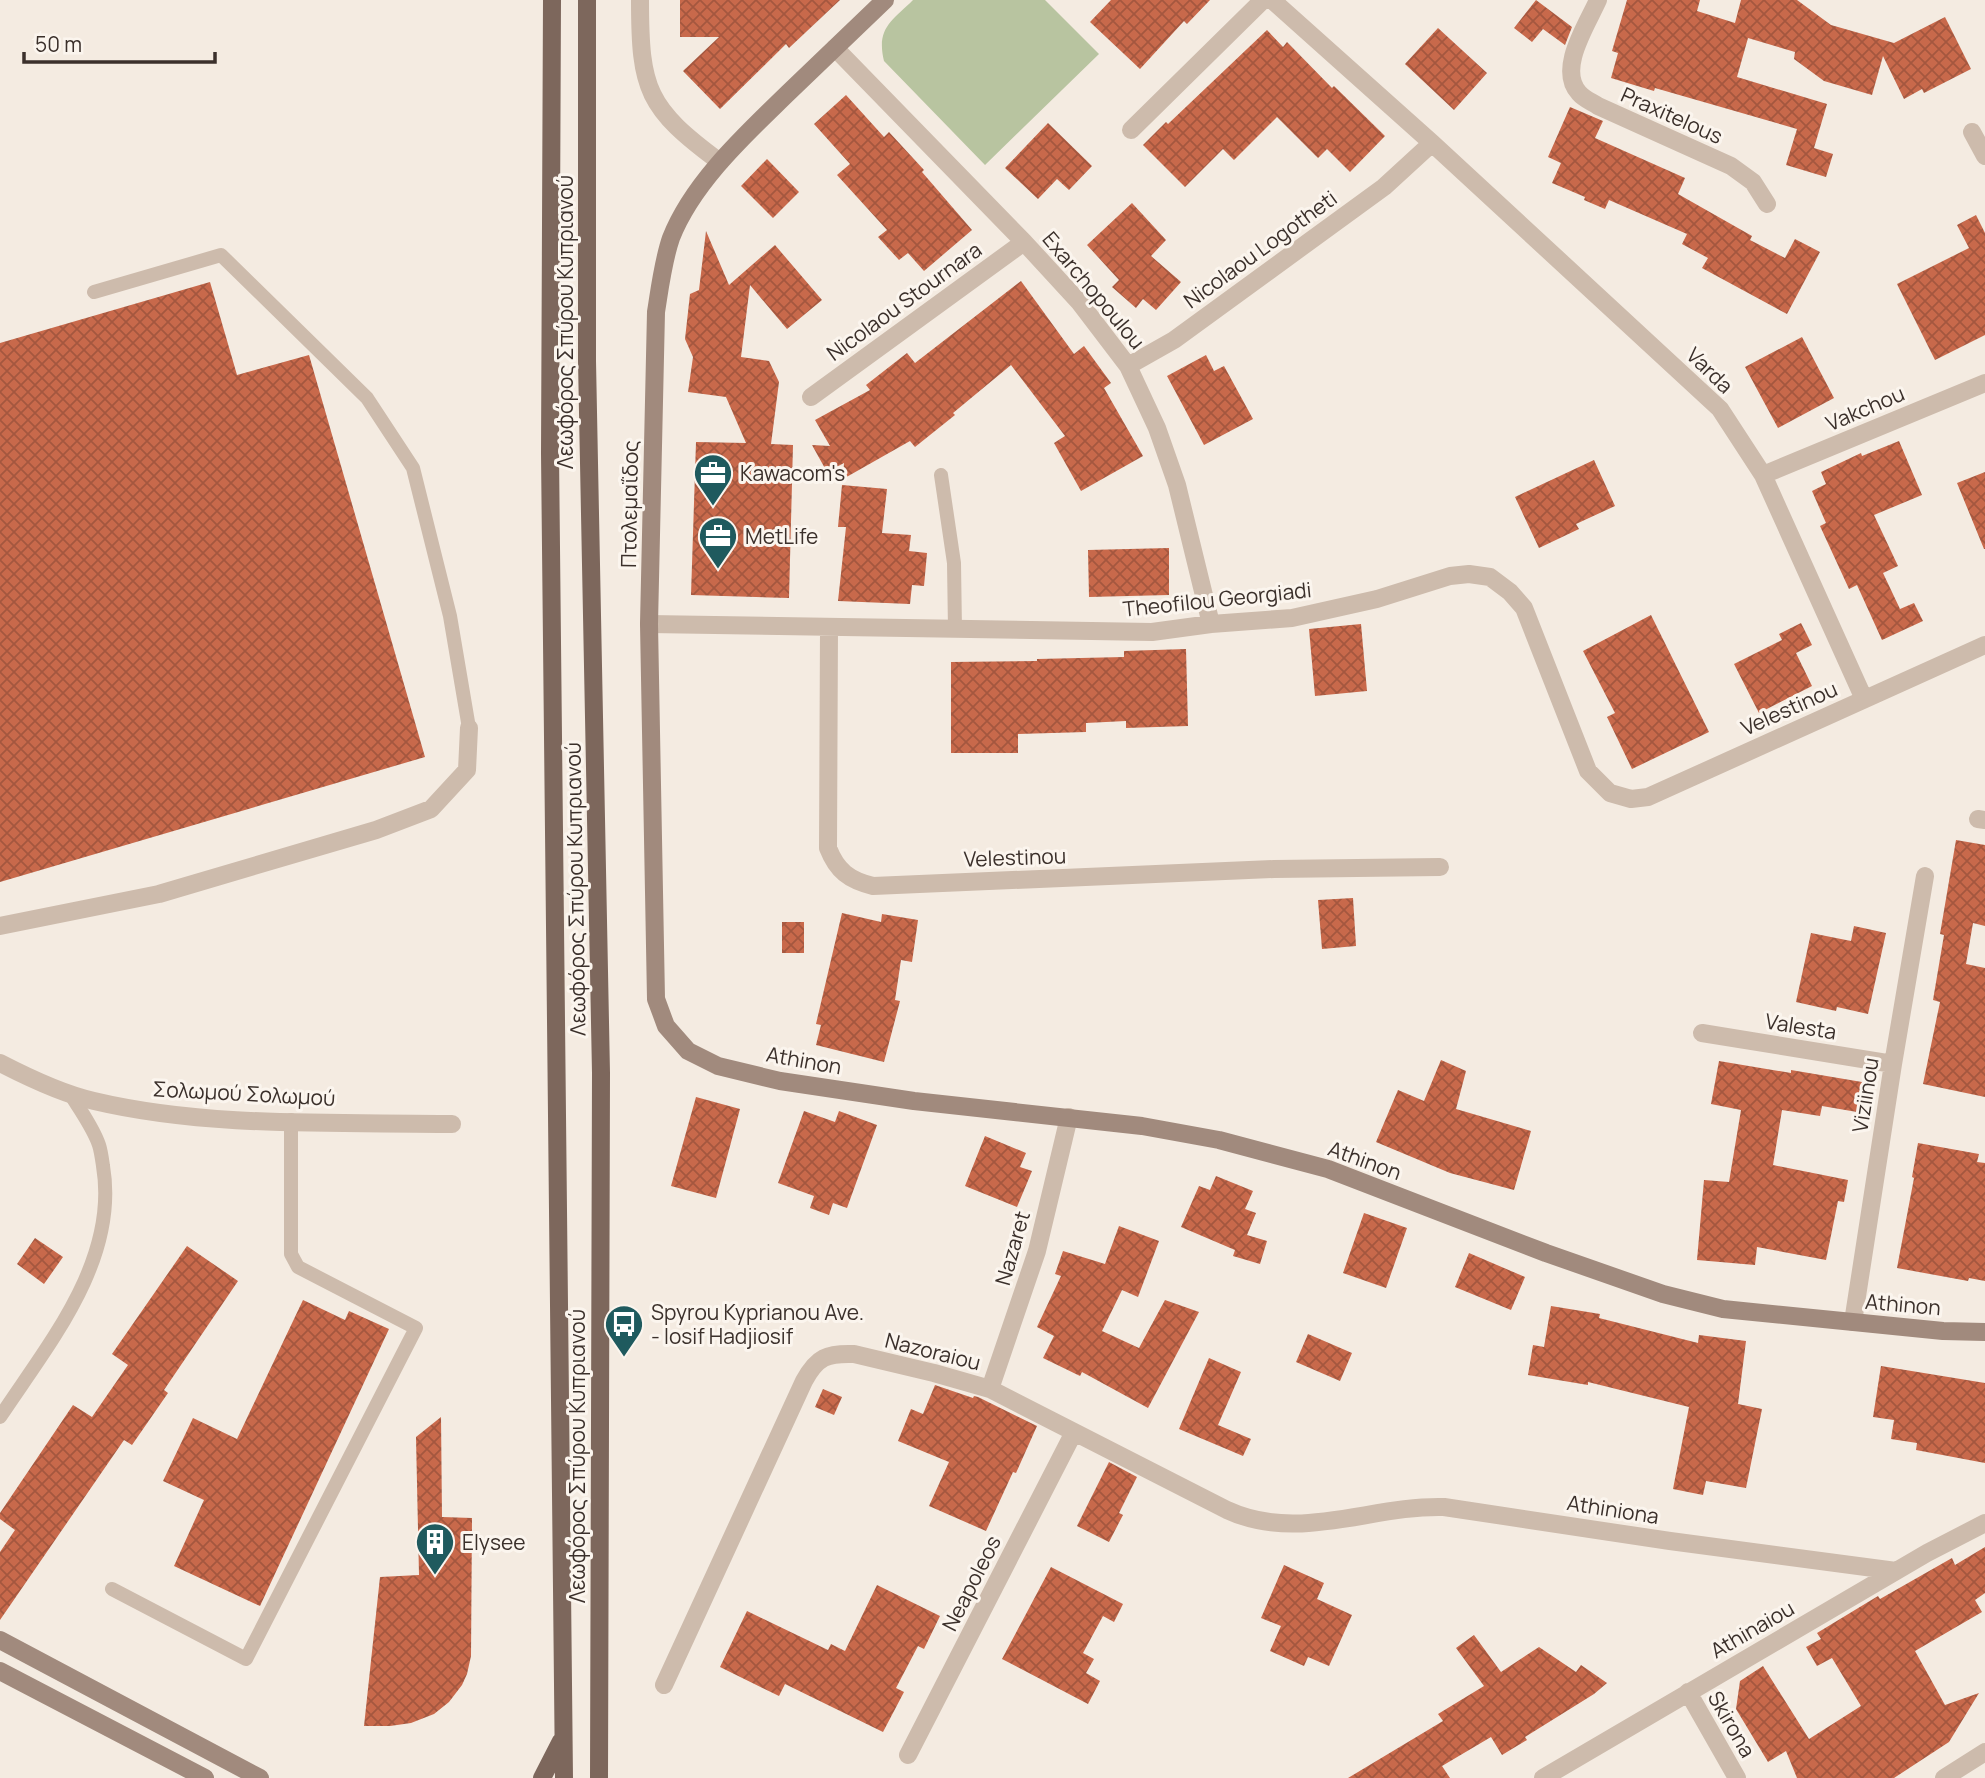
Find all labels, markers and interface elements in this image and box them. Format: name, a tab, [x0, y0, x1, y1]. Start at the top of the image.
scale bar	[24, 21, 215, 65]
text: 50 m	[35, 30, 82, 58]
street label: Praxitelous	[1617, 80, 1727, 150]
street label: Λεωφόρος Σπύρου Κυπριανού	[551, 175, 579, 469]
street label: Nicolaou Logotheti	[1178, 184, 1342, 314]
street label: Exarchopoulou	[1037, 225, 1151, 355]
street label: Nicolaou Stournara	[821, 235, 987, 367]
street label: Varda	[1681, 341, 1739, 399]
street label: Vakchou	[1822, 379, 1908, 437]
street label: Πτολεμαΐδος	[614, 440, 644, 568]
office icon: Kawacom's	[692, 452, 734, 507]
place label: Kawacom's	[740, 459, 845, 487]
office icon: MetLife	[697, 515, 739, 570]
place label: MetLife	[745, 522, 818, 550]
street label: Theofilou Georgiadi	[1121, 575, 1313, 623]
street label: Velestinou	[1736, 674, 1842, 742]
street label: Λεωφόρος Σπύρου Κυπριανού	[558, 742, 592, 1036]
street label: Velestinou	[963, 841, 1067, 873]
street label: Valesta	[1763, 1007, 1839, 1045]
street label: Athinon	[764, 1040, 844, 1080]
street label: Viziinou	[1845, 1056, 1885, 1134]
street label: Σολωμού Σολωμού	[152, 1074, 336, 1112]
street label: Athinon	[1325, 1134, 1405, 1186]
street label: Nazaret	[988, 1207, 1036, 1289]
street label: Athinon	[1864, 1287, 1942, 1321]
place label: Spyrou Kyprianou Ave. - Iosif Hadjiosif	[651, 1298, 864, 1350]
bus stop icon: Spyrou Kyprianou Ave. - Iosif Hadjiosif	[603, 1303, 645, 1358]
street label: Λεωφόρος Σπύρου Κυπριανού	[563, 1309, 591, 1603]
street label: Nazoraiou	[882, 1326, 984, 1376]
street label: Athiniona	[1565, 1488, 1661, 1530]
building icon: Elysee	[414, 1521, 456, 1576]
place label: Elysee	[462, 1528, 526, 1556]
street label: Neapoleos	[935, 1531, 1007, 1635]
street label: Athinaiou	[1705, 1594, 1799, 1664]
street label: Skirona	[1702, 1686, 1762, 1762]

